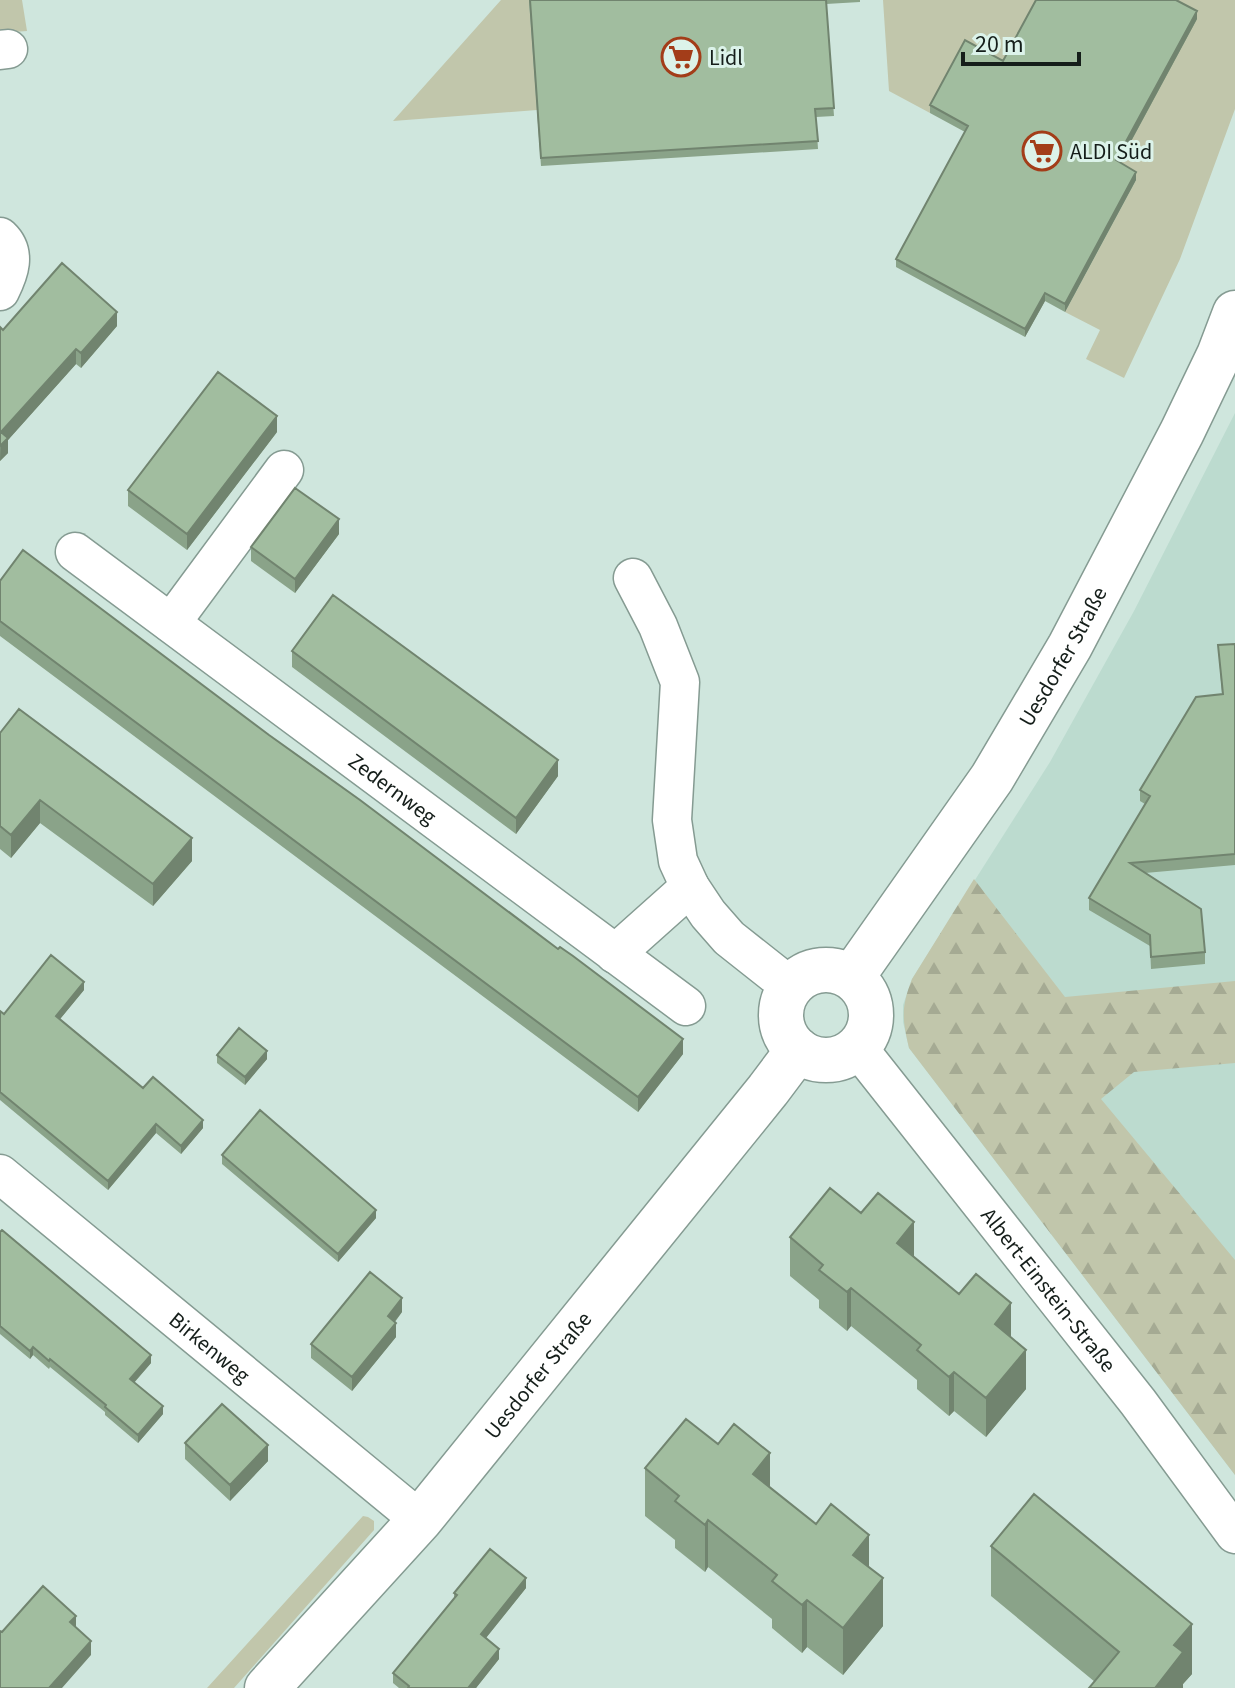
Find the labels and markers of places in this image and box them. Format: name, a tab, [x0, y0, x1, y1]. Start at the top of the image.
supermarket icon: Lidl	[660, 36, 702, 78]
place label: Lidl	[709, 42, 743, 74]
supermarket icon: ALDI Süd	[1021, 130, 1063, 172]
place label: ALDI Süd	[1070, 136, 1152, 168]

